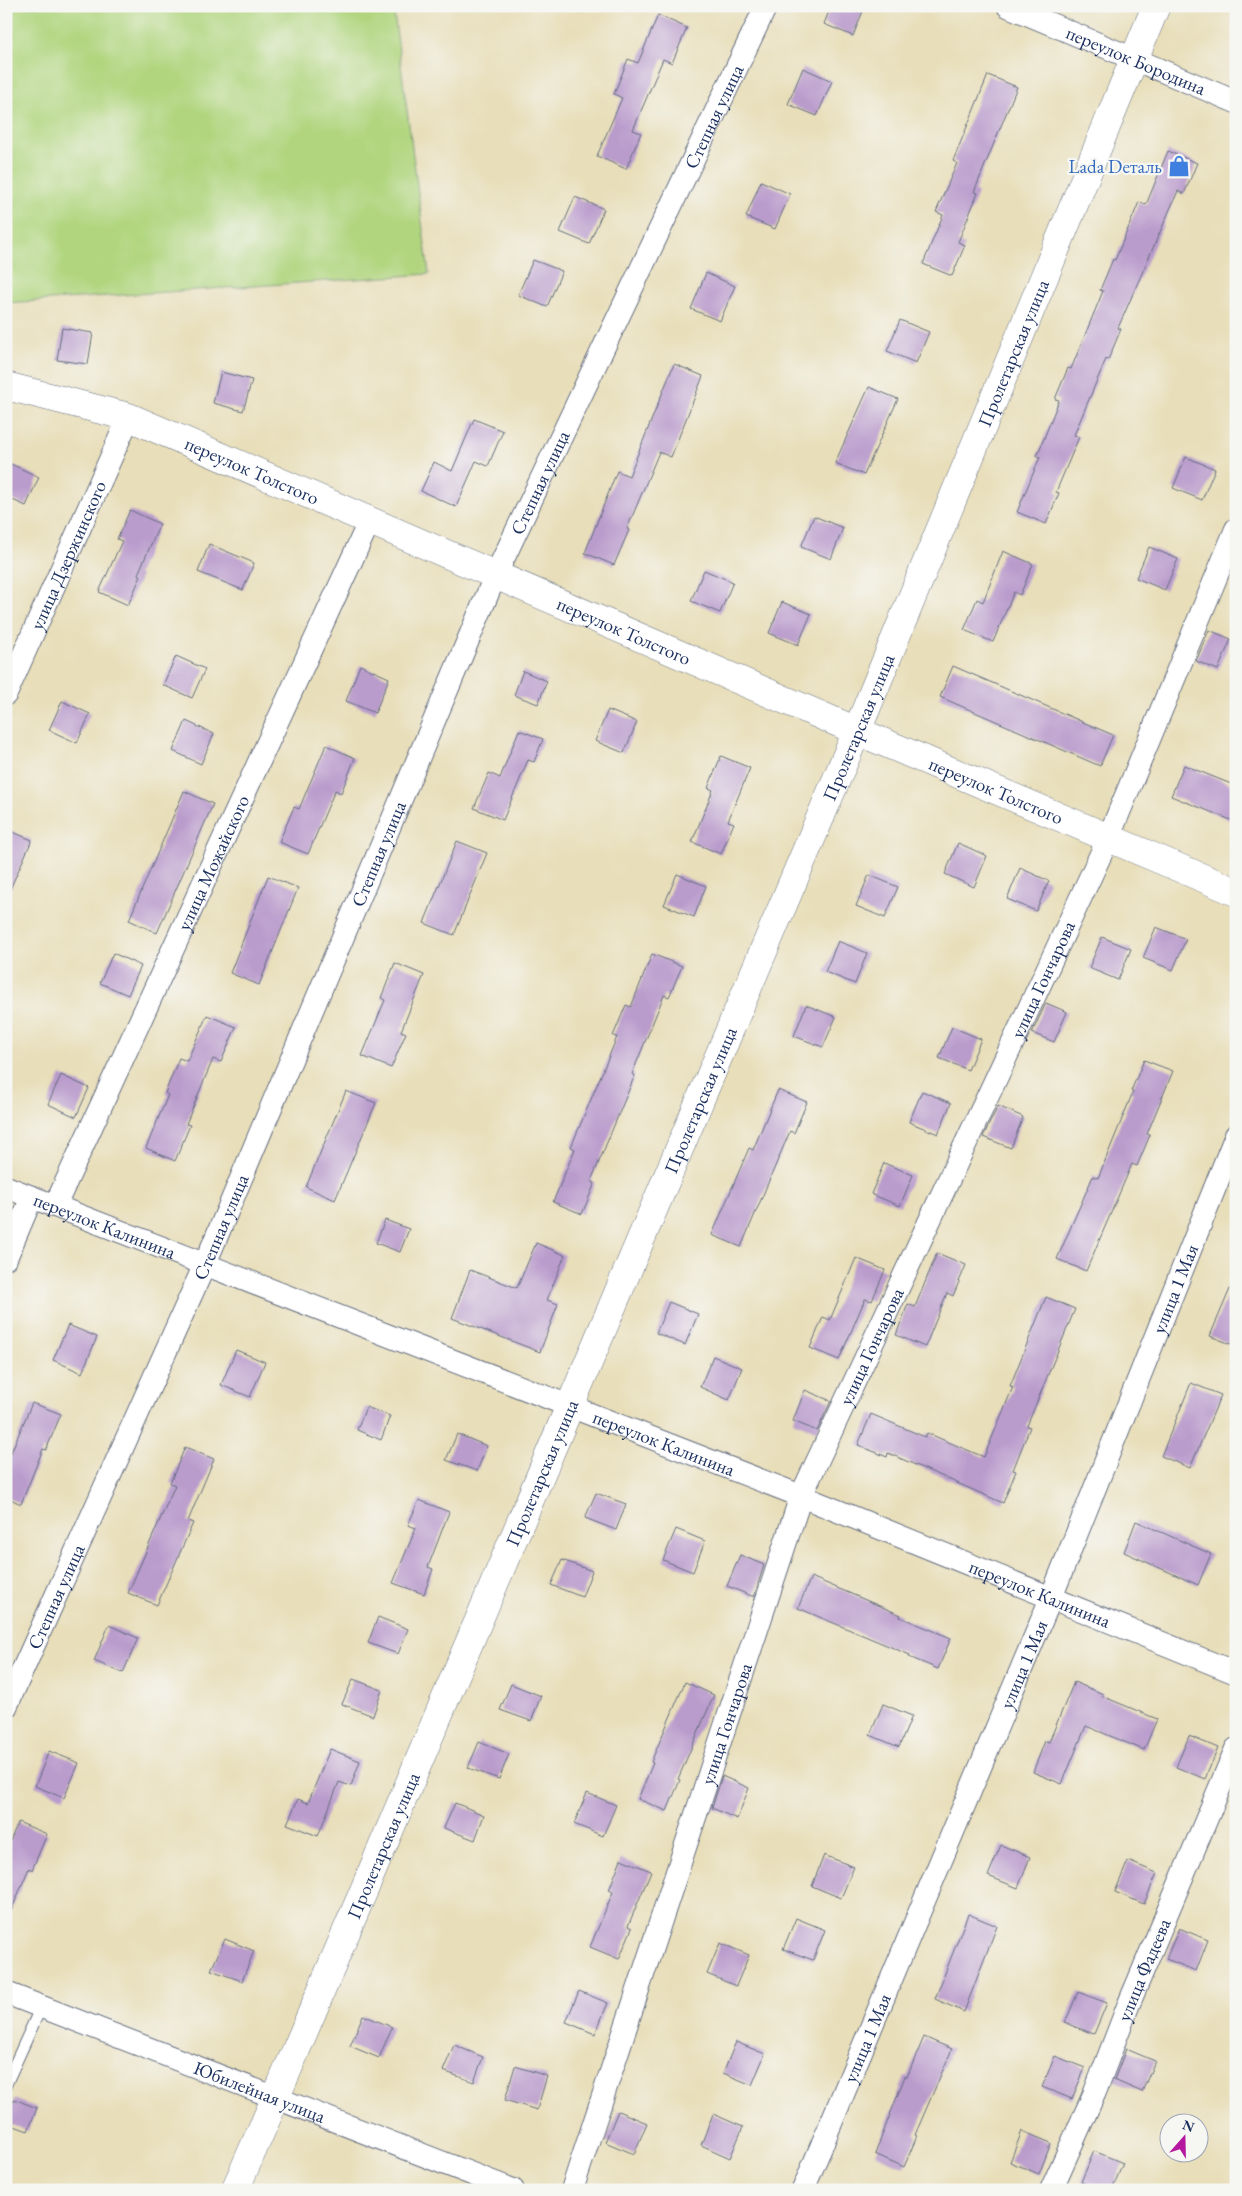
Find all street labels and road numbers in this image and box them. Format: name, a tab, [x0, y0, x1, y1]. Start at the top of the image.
street label: переулок Бородина	[1062, 20, 1210, 101]
street label: Степная улица	[678, 60, 750, 173]
street label: Пролетарская улица	[972, 275, 1055, 430]
street label: Степная улица	[505, 426, 576, 539]
street label: переулок Толстого	[181, 431, 323, 510]
street label: улица Дзержинского	[24, 477, 112, 634]
street label: переулок Толстого	[553, 591, 695, 671]
street label: Пролетарская улица	[817, 650, 901, 805]
street label: переулок Толстого	[925, 751, 1067, 830]
street label: улица Можайского	[171, 791, 255, 934]
street label: Степная улица	[345, 797, 412, 911]
street label: улица Гончарова	[1005, 917, 1081, 1042]
street label: Пролетарская улица	[658, 1023, 743, 1177]
street label: Степная улица	[188, 1170, 255, 1284]
street label: переулок Калинина	[30, 1187, 180, 1265]
street label: улица 1 Мая	[1146, 1240, 1204, 1337]
street label: улица Гончарова	[833, 1283, 910, 1409]
street label: Пролетарская улица	[500, 1395, 584, 1550]
street label: переулок Калинина	[589, 1404, 739, 1482]
street label: Степная улица	[22, 1540, 91, 1653]
street label: переулок Калинина	[965, 1554, 1115, 1634]
street label: улица 1 Мая	[994, 1616, 1054, 1713]
street label: улица Гончарова	[695, 1659, 758, 1788]
street label: Пролетарская улица	[341, 1768, 426, 1923]
street label: улица Фадеева	[1111, 1914, 1177, 2025]
street label: улица 1 Мая	[838, 1989, 897, 2086]
street label: Юбилейная улица	[190, 2055, 329, 2129]

